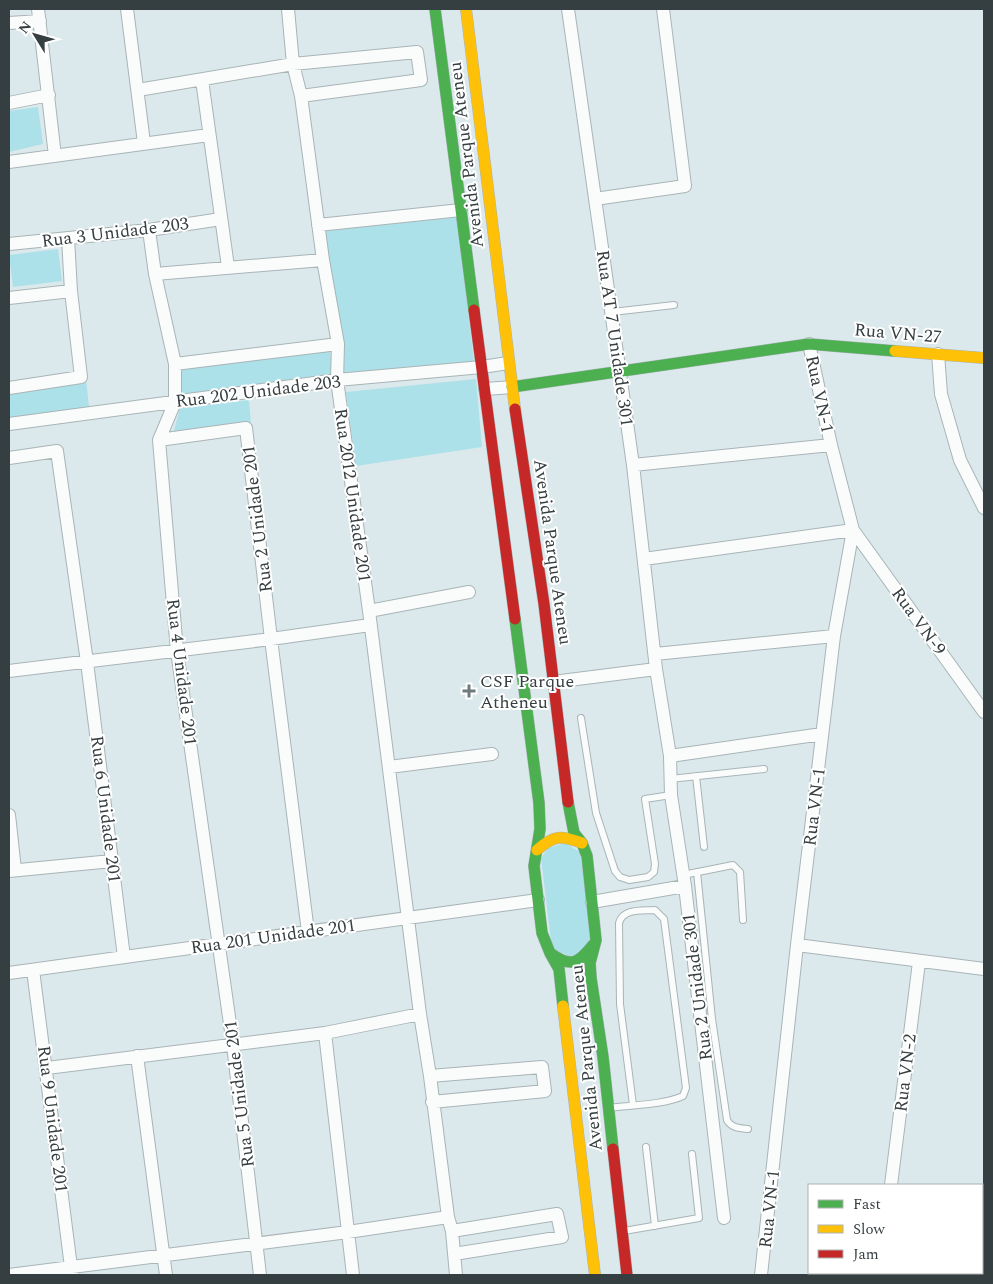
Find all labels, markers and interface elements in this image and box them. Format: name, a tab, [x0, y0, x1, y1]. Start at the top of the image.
north arrow	[10, 10, 60, 60]
text: N	[13, 17, 37, 38]
street label: Avenida Parque Ateneu	[442, 60, 491, 250]
street label: Rua 3 Unidade 203	[40, 210, 190, 255]
street label: Rua AT 7 Unidade 301	[589, 248, 640, 428]
street label: Rua VN-27	[853, 316, 943, 351]
street label: Rua VN-1	[798, 353, 841, 435]
street label: Rua 202 Unidade 203	[174, 368, 342, 415]
street label: Rua 2012 Unidade 201	[327, 406, 378, 584]
street label: Rua 2 Unidade 201	[235, 444, 280, 594]
street label: Avenida Parque Ateneu	[526, 457, 579, 647]
street label: Rua VN-9	[885, 582, 953, 661]
street label: Rua 4 Unidade 201	[159, 597, 204, 747]
place label: CSF Parque Atheneu	[480, 668, 574, 716]
marker: CSF Parque Atheneu	[462, 684, 476, 698]
street label: Rua 6 Unidade 201	[83, 734, 128, 884]
street label: Rua VN-1	[796, 766, 833, 848]
street label: Rua 201 Unidade 201	[189, 912, 357, 961]
street label: Rua 2 Unidade 301	[675, 912, 720, 1062]
street label: Avenida Parque Ateneu	[563, 963, 610, 1152]
street label: Rua 5 Unidade 201	[217, 1019, 262, 1169]
street label: Rua VN-2	[887, 1032, 924, 1114]
street label: Rua 9 Unidade 201	[30, 1044, 75, 1194]
street label: Rua VN-1	[752, 1168, 787, 1250]
legend	[808, 1184, 983, 1274]
text: Fast	[853, 1193, 881, 1216]
text: Slow	[853, 1218, 885, 1241]
text: Jam	[853, 1243, 879, 1266]

